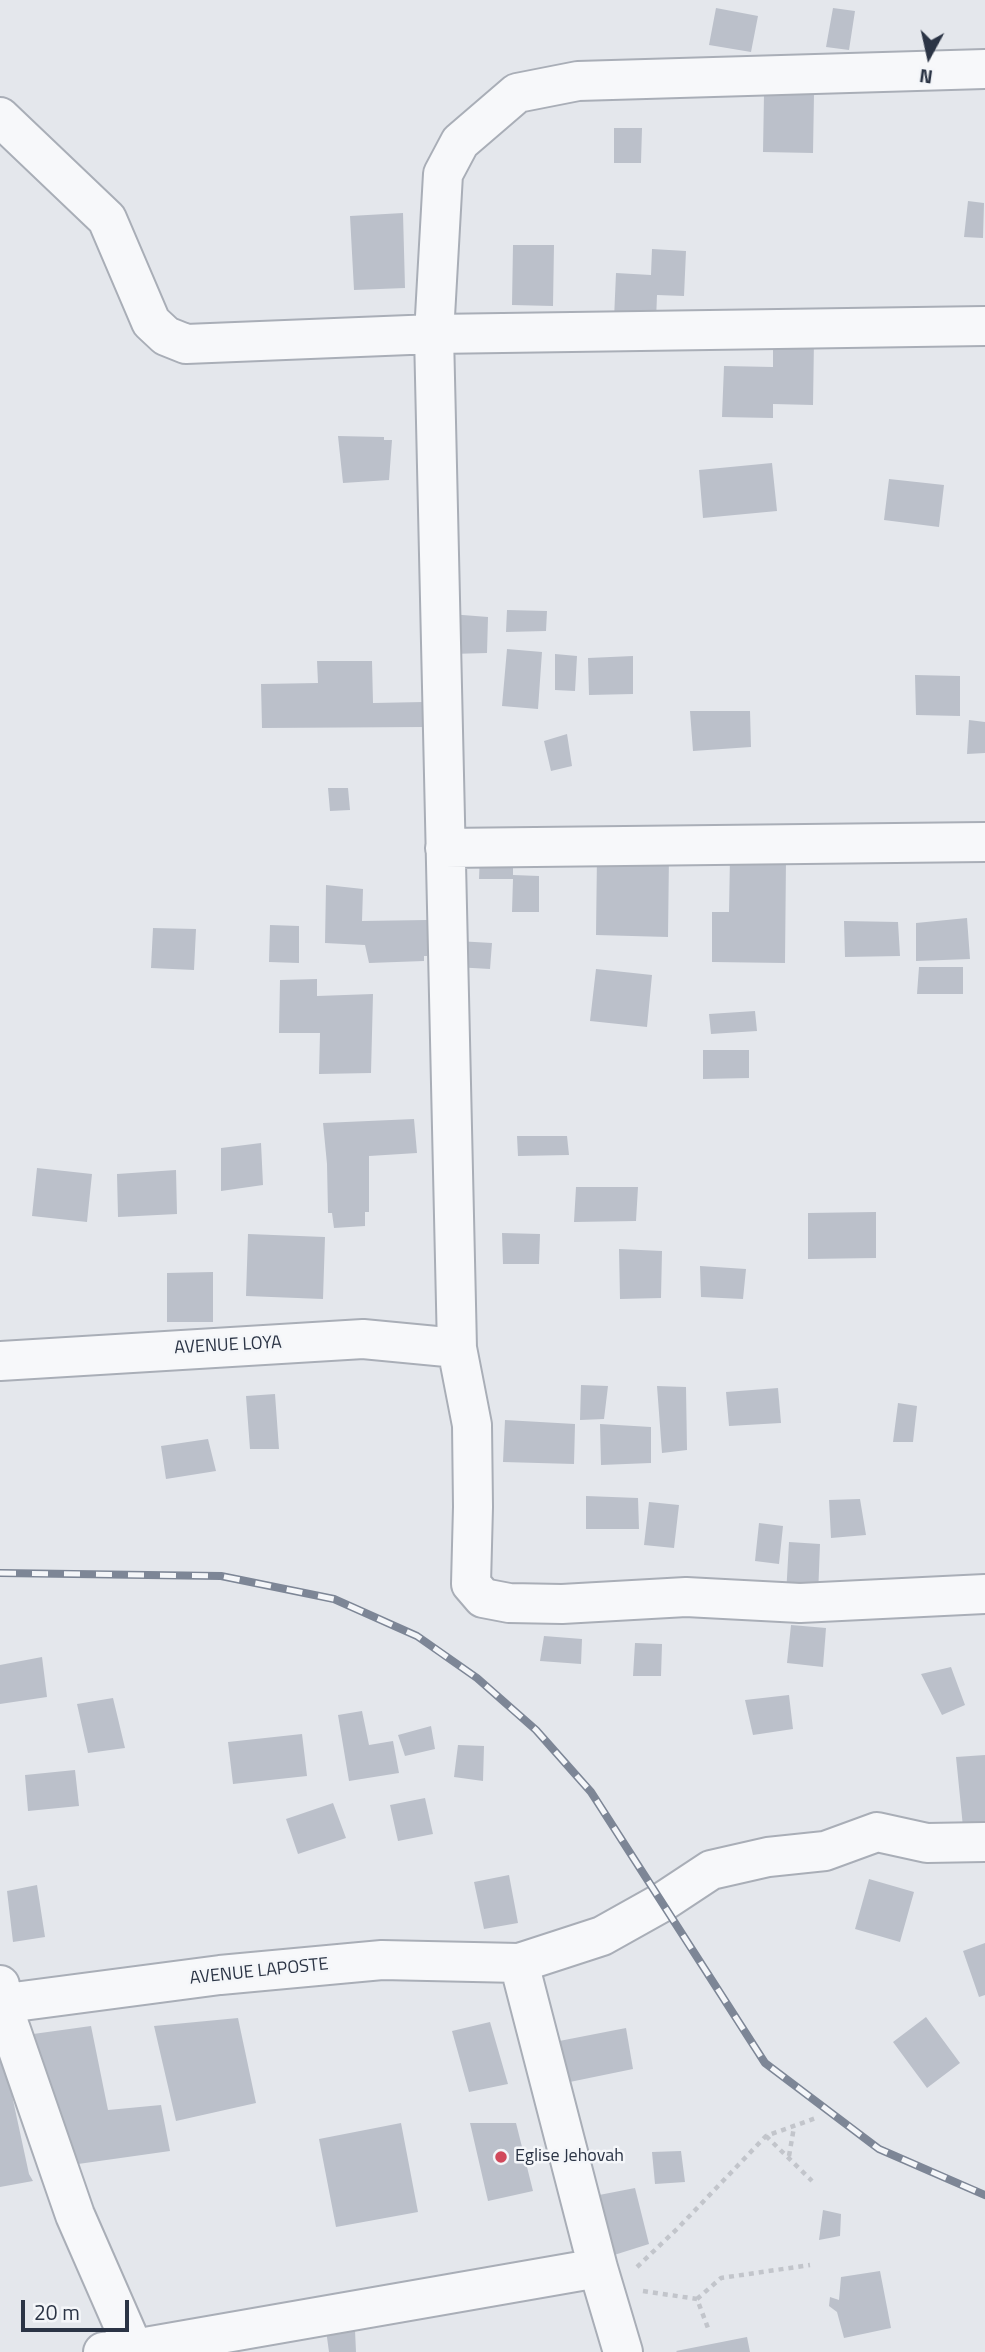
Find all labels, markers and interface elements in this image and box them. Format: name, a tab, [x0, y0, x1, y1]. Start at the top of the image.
north arrow	[894, 21, 964, 91]
text: N	[917, 62, 935, 93]
street label: AVENUE LOYA	[174, 1332, 282, 1360]
street label: AVENUE LAPOSTE	[189, 1954, 329, 1990]
place label: Eglise Jehovah	[515, 2146, 624, 2168]
marker: Eglise Jehovah	[493, 2149, 509, 2165]
scale bar	[24, 2286, 133, 2330]
text: 20 m	[34, 2296, 80, 2328]

